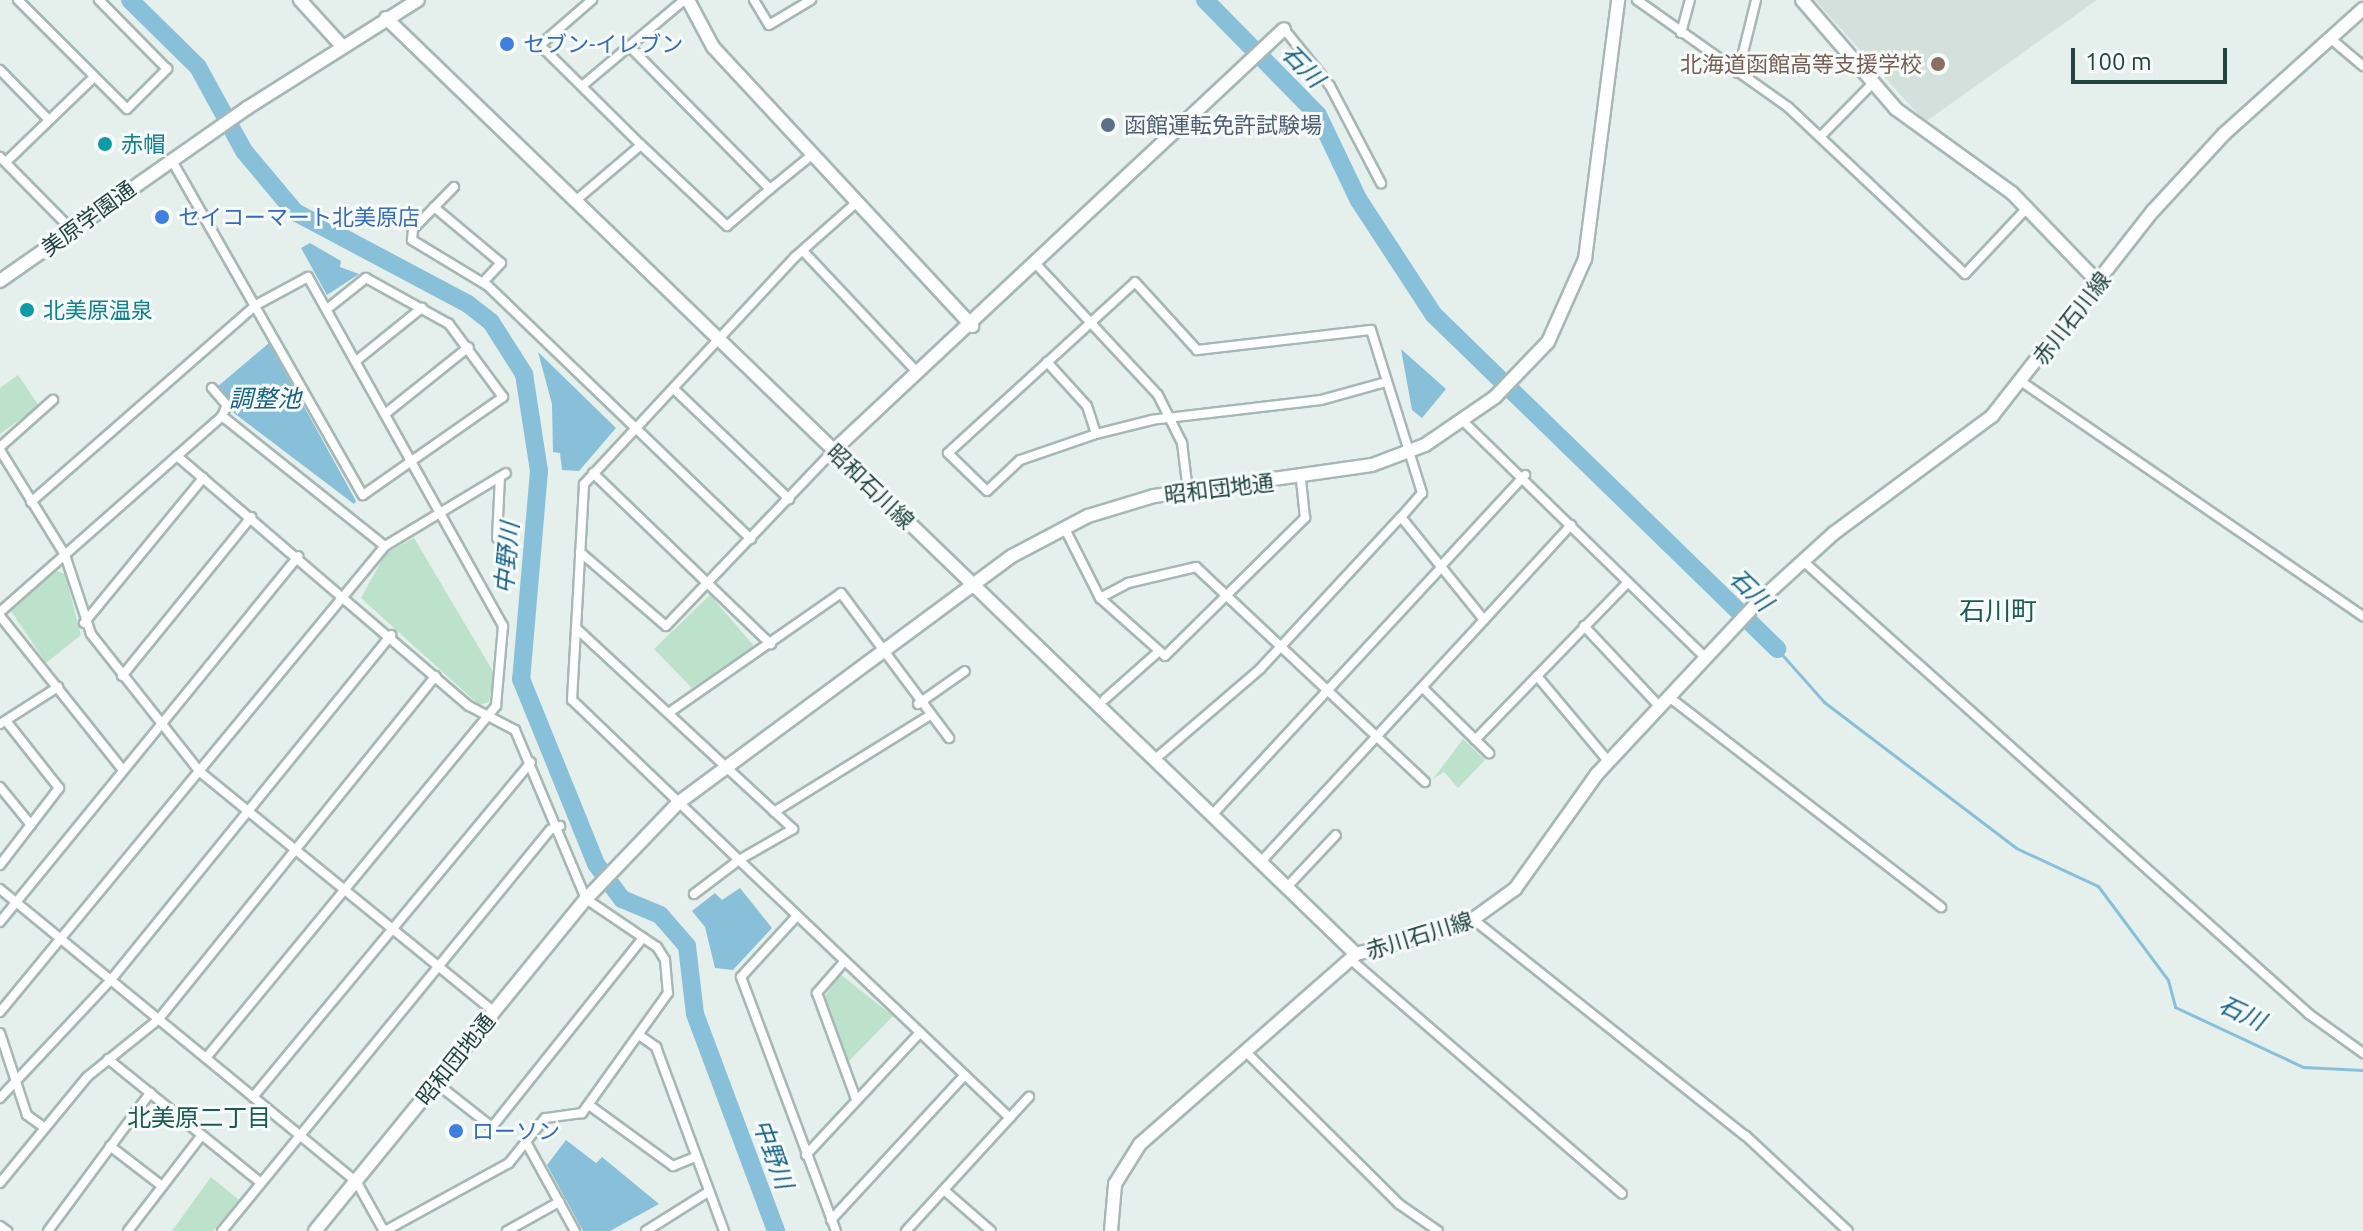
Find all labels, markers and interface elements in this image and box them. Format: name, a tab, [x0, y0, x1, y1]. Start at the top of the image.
place label: セブン-イレブン	[523, 31, 683, 57]
scale bar	[2075, 32, 2231, 82]
marker: セブン-イレブン	[498, 35, 516, 53]
water label: 石川	[1276, 39, 1330, 93]
text: 100 m	[2085, 48, 2152, 75]
place label: 北海道函館高等支援学校	[1680, 51, 1922, 77]
marker: 北海道函館高等支援学校	[1929, 55, 1947, 73]
place label: 函館運転免許試験場	[1124, 112, 1322, 138]
marker: 函館運転免許試験場	[1099, 116, 1117, 134]
place label: 赤帽	[121, 131, 165, 157]
marker: 赤帽	[96, 135, 114, 153]
street label: 美原学園通	[36, 175, 140, 261]
place label: セイコーマート北美原店	[178, 204, 420, 230]
marker: セイコーマート北美原店	[153, 208, 171, 226]
street label: 赤川石川線	[2027, 267, 2115, 369]
place label: 北美原温泉	[43, 297, 153, 323]
marker: 北美原温泉	[18, 301, 36, 319]
water label: 調整池	[229, 385, 301, 413]
street label: 昭和石川線	[822, 438, 920, 534]
street label: 昭和団地通	[1163, 468, 1275, 508]
water label: 中野川	[490, 521, 524, 595]
water label: 石川	[1724, 563, 1778, 617]
district label: 石川町	[1959, 595, 2037, 627]
street label: 赤川石川線	[1363, 906, 1475, 964]
water label: 石川	[2214, 990, 2270, 1036]
street label: 昭和団地通	[410, 1008, 500, 1110]
district label: 北美原二丁目	[127, 1104, 271, 1132]
water label: 中野川	[747, 1115, 799, 1193]
place label: ローソン	[472, 1118, 560, 1144]
marker: ローソン	[447, 1122, 465, 1140]

